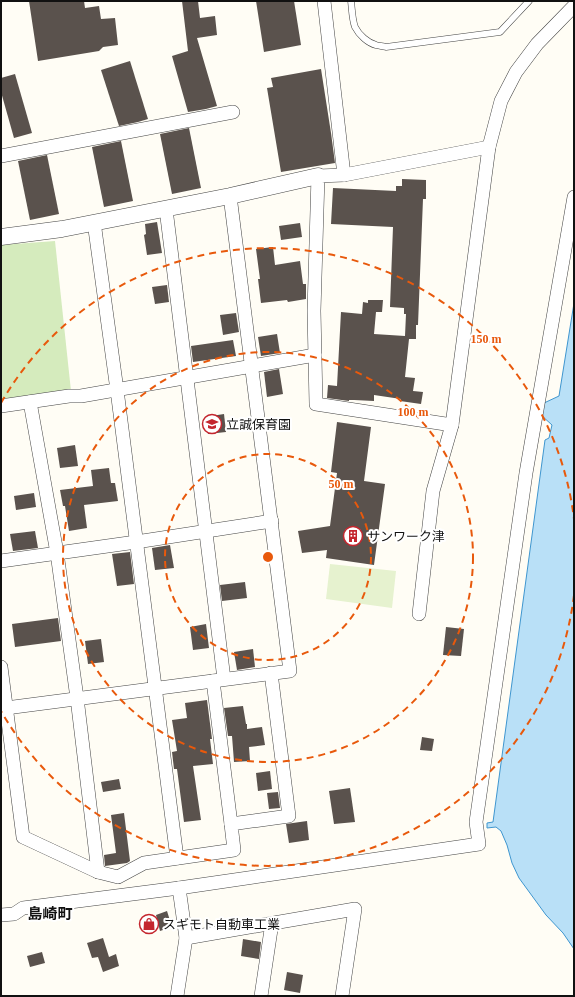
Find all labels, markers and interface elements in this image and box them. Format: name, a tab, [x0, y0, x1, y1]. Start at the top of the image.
text: 150 m	[471, 332, 502, 346]
text: 100 m	[398, 405, 429, 419]
school or university icon: 立誠保育園	[201, 413, 223, 435]
place label: 立誠保育園	[226, 417, 291, 432]
text: 50 m	[329, 477, 354, 491]
building icon: サンワーク津	[342, 525, 364, 547]
place label: サンワーク津	[367, 529, 445, 544]
centre of rings	[261, 550, 275, 564]
district label: 島崎町	[27, 905, 73, 922]
shop icon: スギモト自動車工業	[138, 913, 160, 935]
place label: スギモト自動車工業	[163, 917, 280, 932]

